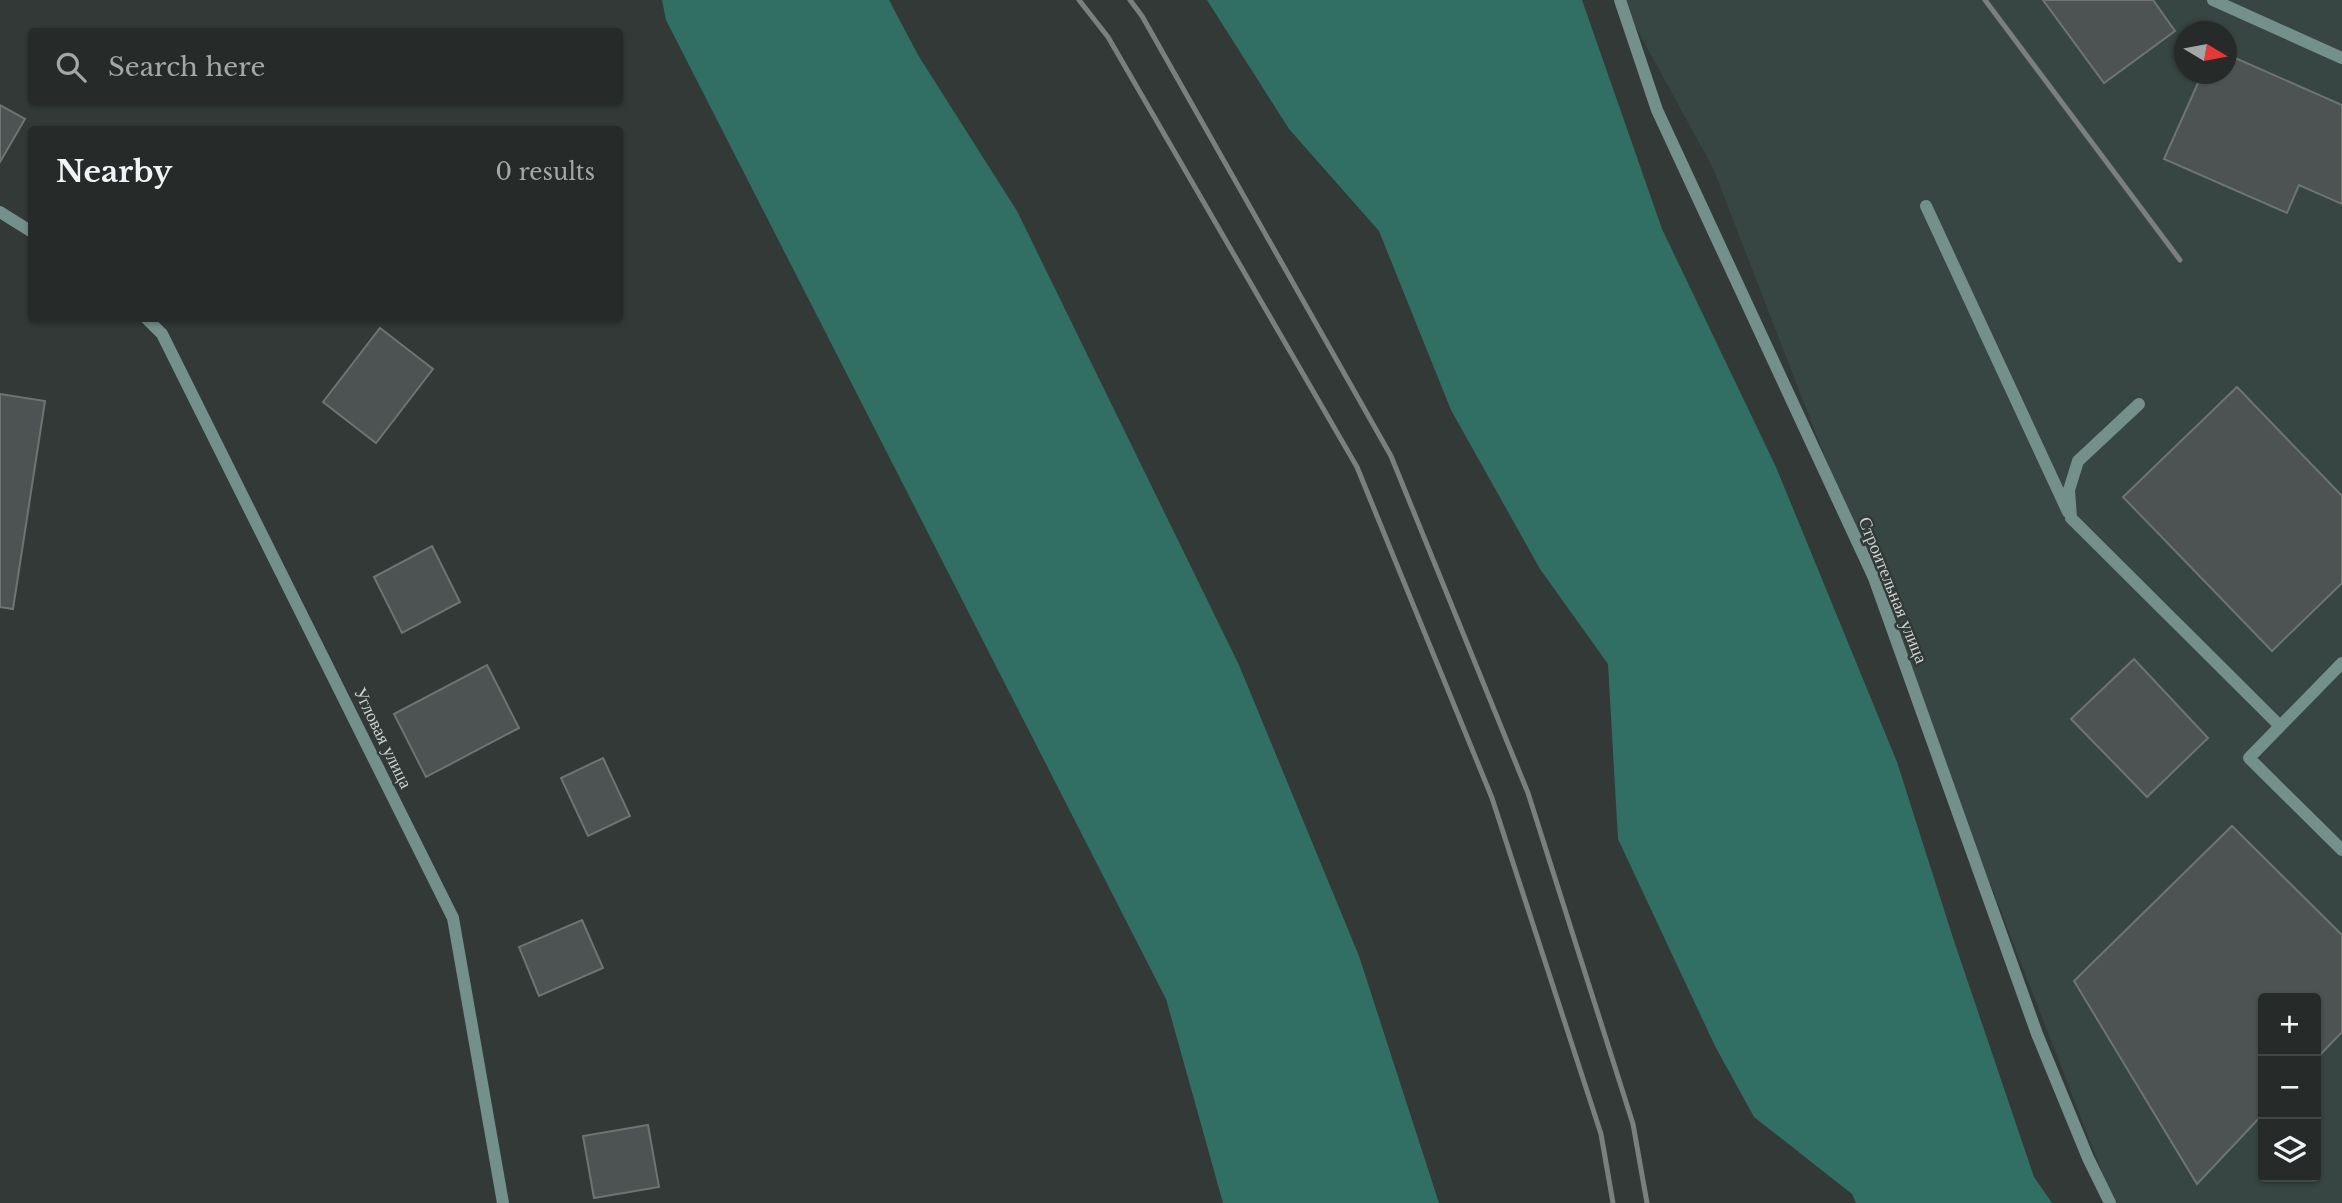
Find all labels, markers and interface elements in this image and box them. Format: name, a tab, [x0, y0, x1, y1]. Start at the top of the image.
north arrow	[2174, 21, 2237, 84]
search box	[28, 28, 623, 105]
icon: search	[52, 48, 90, 86]
text: Search here	[108, 51, 265, 83]
text: Nearby	[56, 153, 172, 190]
text: 0 results	[496, 158, 595, 186]
street label: Строительная улица	[1854, 514, 1932, 666]
street label: Угловая улица	[349, 684, 417, 792]
map controls	[2258, 993, 2321, 1182]
button: +	[2258, 993, 2321, 1056]
button: −	[2258, 1056, 2321, 1119]
button: layers	[2258, 1119, 2321, 1182]

